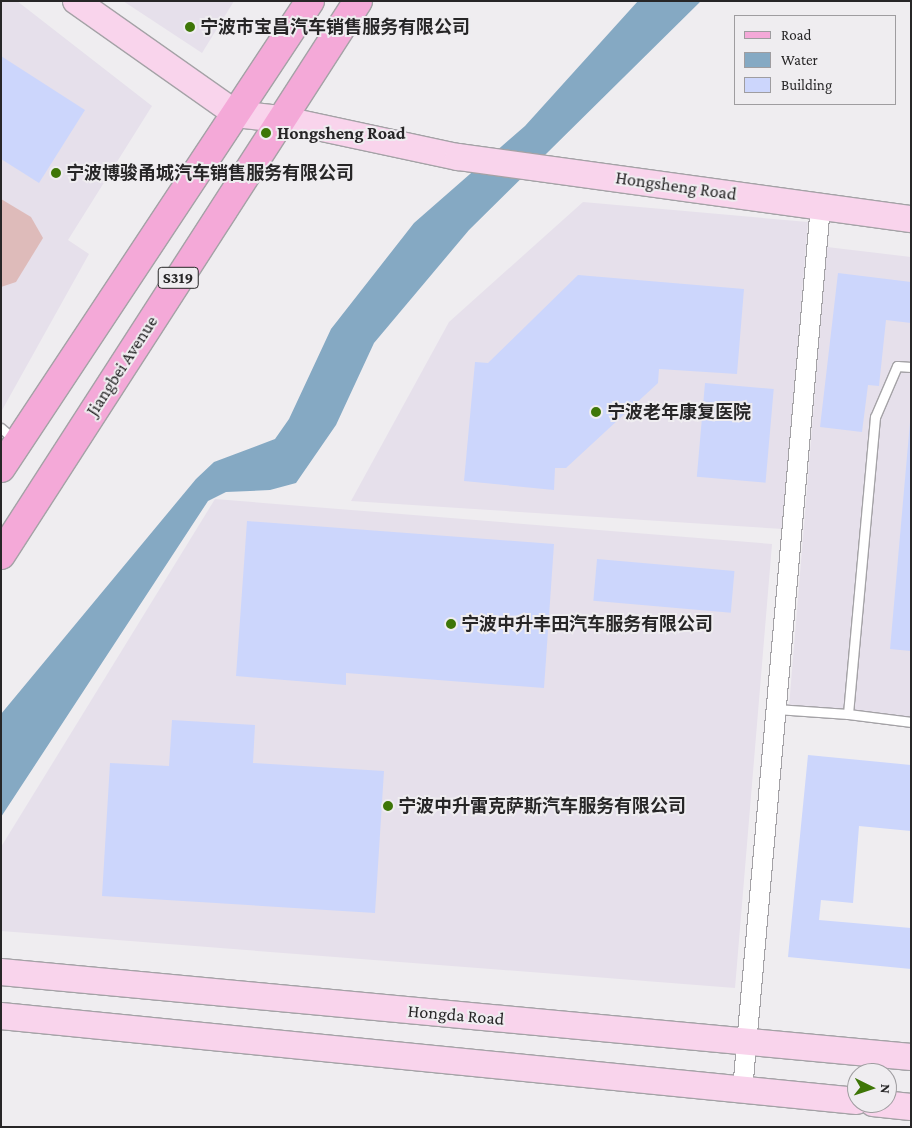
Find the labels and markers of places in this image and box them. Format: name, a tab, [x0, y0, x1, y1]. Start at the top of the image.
place label: 宁波市宝昌汽车销售服务有限公司	[200, 16, 470, 38]
marker: 宁波市宝昌汽车销售服务有限公司	[184, 21, 196, 33]
place label: Hongsheng Road	[277, 122, 406, 144]
marker: Hongsheng Road	[259, 126, 273, 140]
place label: 宁波博骏甬城汽车销售服务有限公司	[66, 162, 354, 184]
marker: 宁波博骏甬城汽车销售服务有限公司	[50, 167, 62, 179]
place label: 宁波老年康复医院	[607, 401, 751, 423]
marker: 宁波老年康复医院	[589, 405, 603, 419]
place label: 宁波中升丰田汽车服务有限公司	[461, 613, 713, 635]
marker: 宁波中升丰田汽车服务有限公司	[445, 618, 457, 630]
place label: 宁波中升雷克萨斯汽车服务有限公司	[398, 795, 686, 817]
marker: 宁波中升雷克萨斯汽车服务有限公司	[382, 800, 394, 812]

